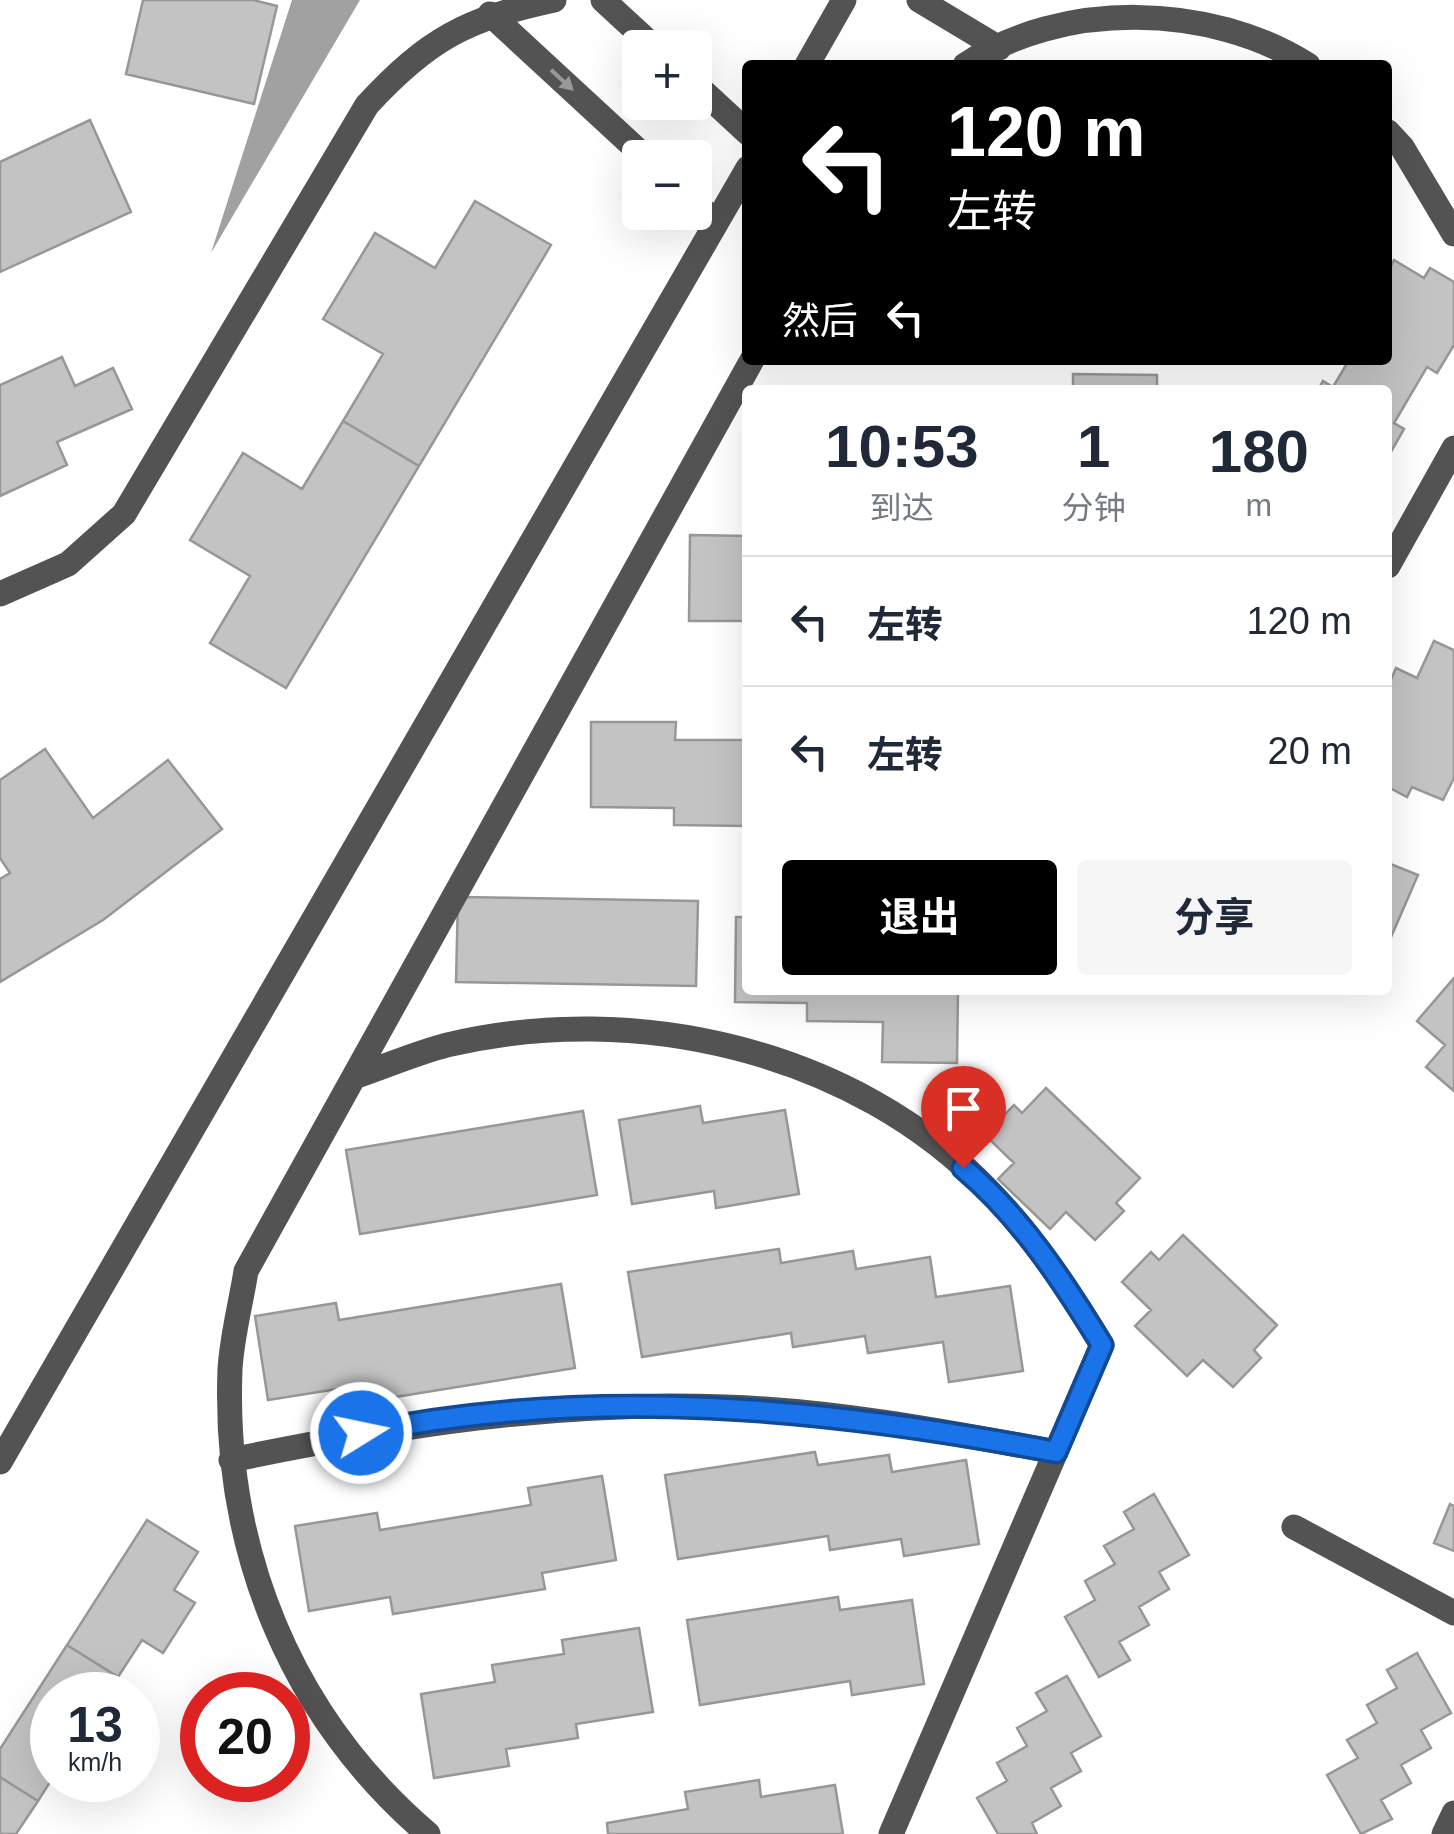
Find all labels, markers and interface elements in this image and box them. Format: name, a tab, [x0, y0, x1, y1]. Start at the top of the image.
map controls	[622, 30, 712, 230]
button: +	[622, 30, 712, 120]
one-way arrow	[550, 68, 574, 91]
text: 120 m	[947, 93, 1145, 171]
icon: left	[782, 100, 912, 230]
button: −	[622, 140, 712, 230]
text: 左转	[947, 186, 1037, 237]
icon: left	[878, 290, 933, 345]
text: 然后	[782, 300, 858, 342]
text: 10:53	[825, 413, 979, 480]
text: 1	[1077, 413, 1110, 480]
text: 180	[1209, 418, 1309, 485]
text: m	[1245, 487, 1272, 523]
text: 到达	[870, 490, 934, 526]
text: 分钟	[1062, 490, 1126, 526]
icon: left	[782, 594, 837, 649]
text: 120 m	[1246, 600, 1352, 642]
text: 左转	[867, 604, 943, 646]
icon: left	[782, 724, 837, 779]
text: 20 m	[1268, 730, 1352, 772]
text: 左转	[867, 734, 943, 776]
button: 退出	[782, 860, 1057, 975]
button: 分享	[1077, 860, 1352, 975]
pin	[921, 1066, 1006, 1169]
icon: arrive	[936, 1081, 991, 1136]
position arrow	[309, 1381, 413, 1485]
speed limit sign: 20	[180, 1672, 310, 1802]
text: 13	[67, 1697, 123, 1753]
text: km/h	[68, 1748, 122, 1776]

